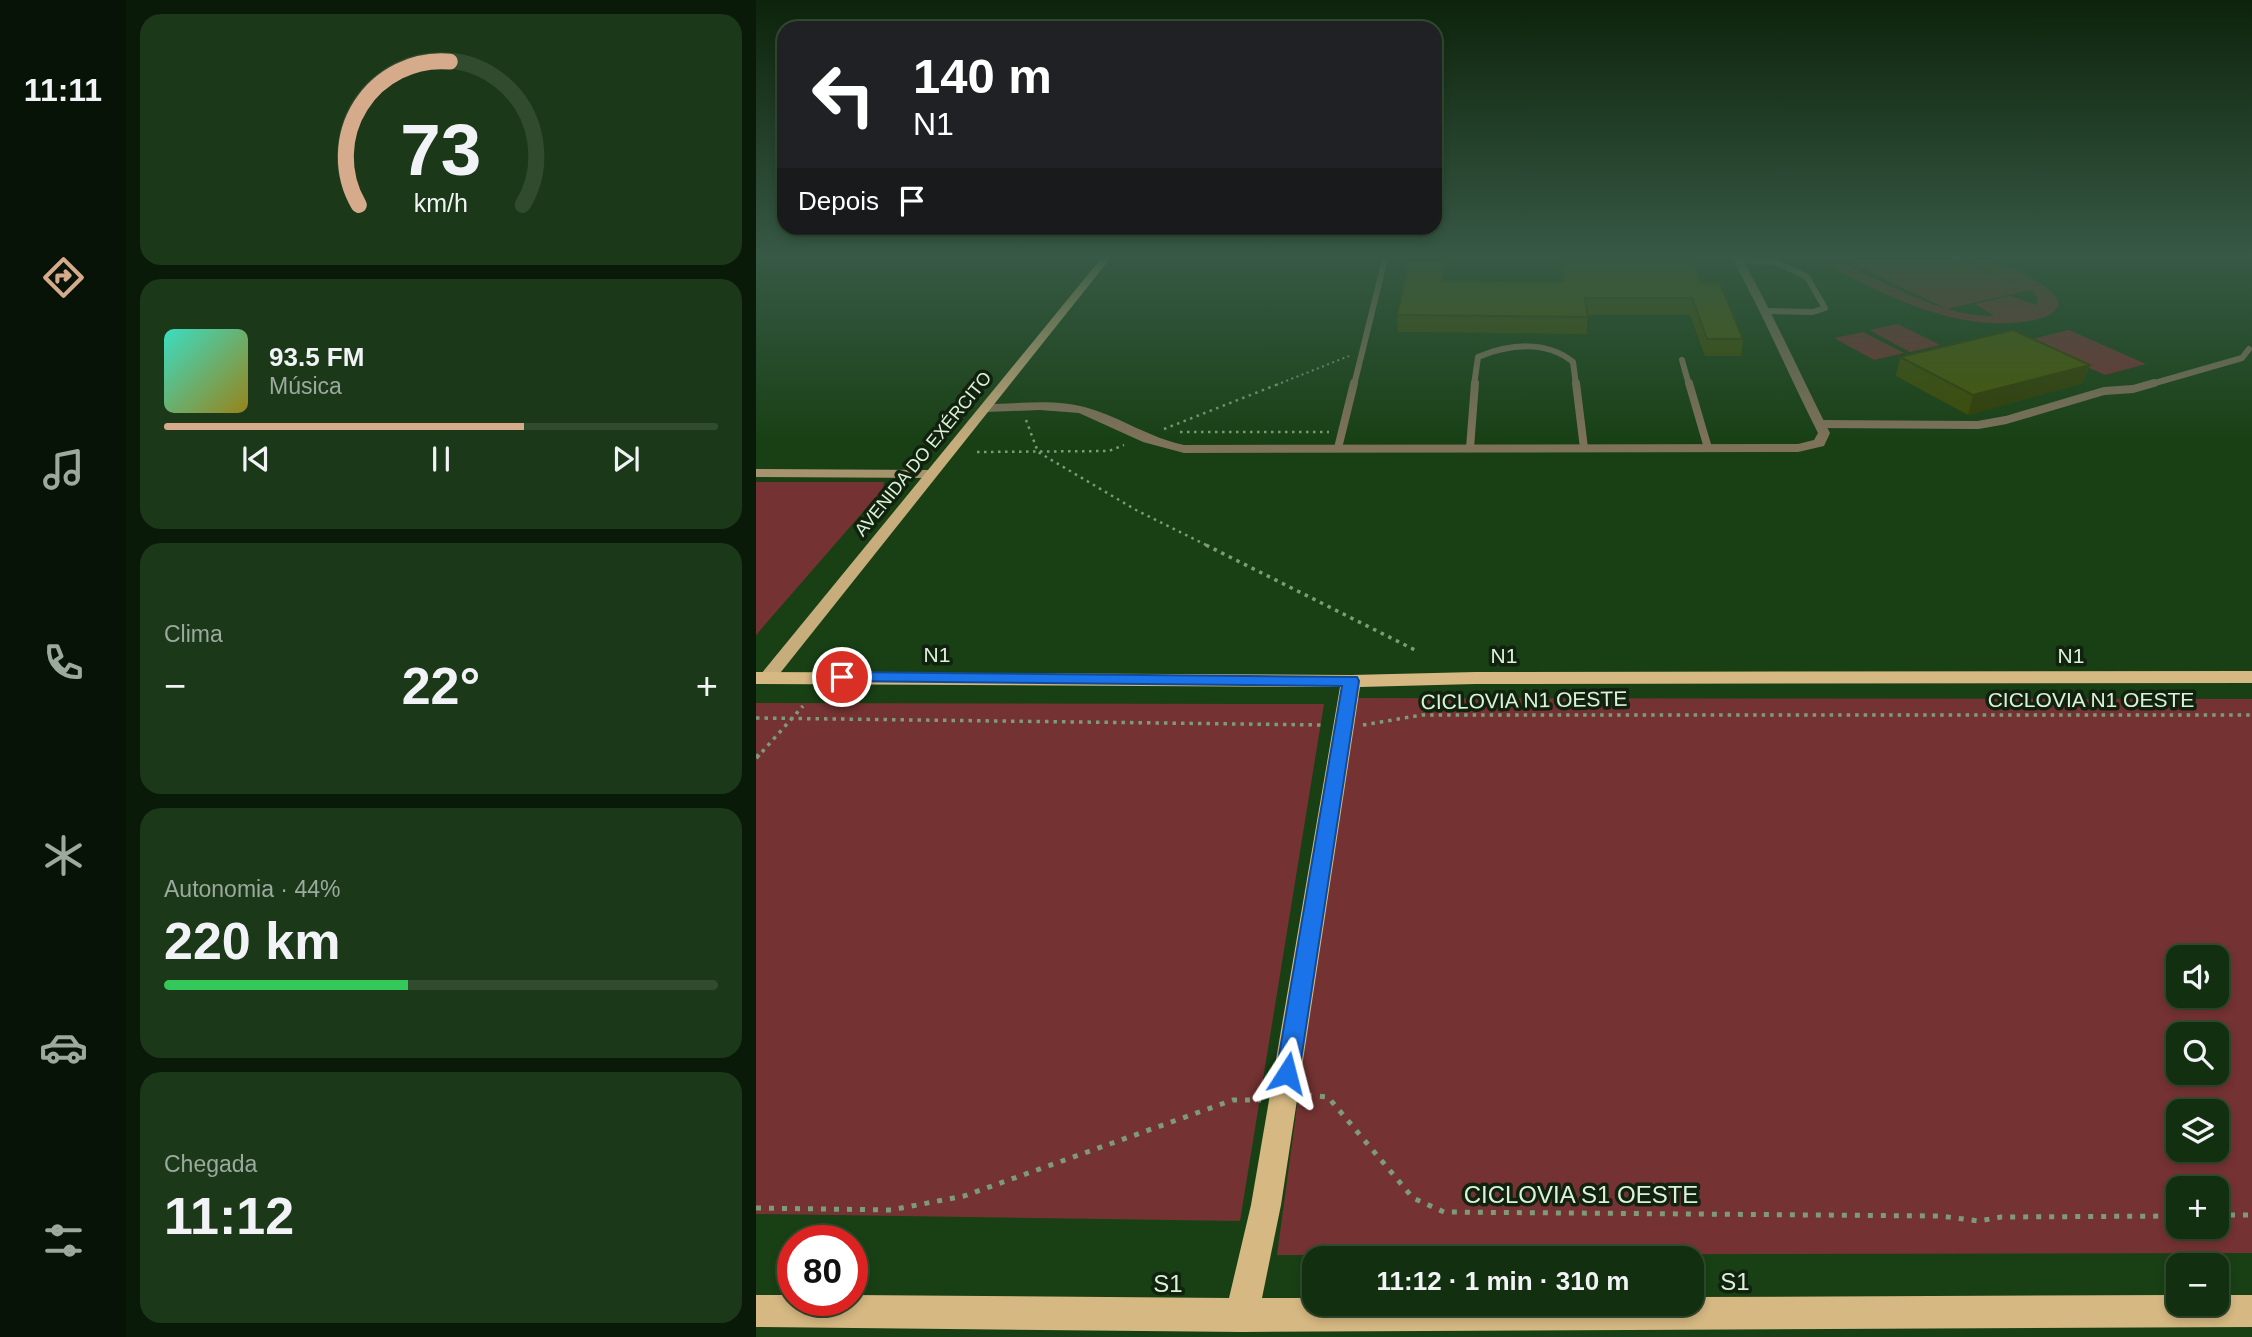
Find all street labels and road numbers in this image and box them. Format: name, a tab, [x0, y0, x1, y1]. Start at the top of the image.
street label: AVENIDA DO EXÉRCITO	[851, 368, 995, 540]
street label: N1	[924, 643, 950, 666]
street label: N1	[1491, 644, 1517, 667]
street label: N1	[2058, 644, 2084, 667]
street label: CICLOVIA N1 OESTE	[1421, 687, 1627, 713]
street label: CICLOVIA N1 OESTE	[1988, 688, 2194, 711]
street label: CICLOVIA S1 OESTE	[1464, 1181, 1698, 1208]
street label: S1	[1720, 1268, 1750, 1295]
street label: S1	[1153, 1270, 1183, 1297]

